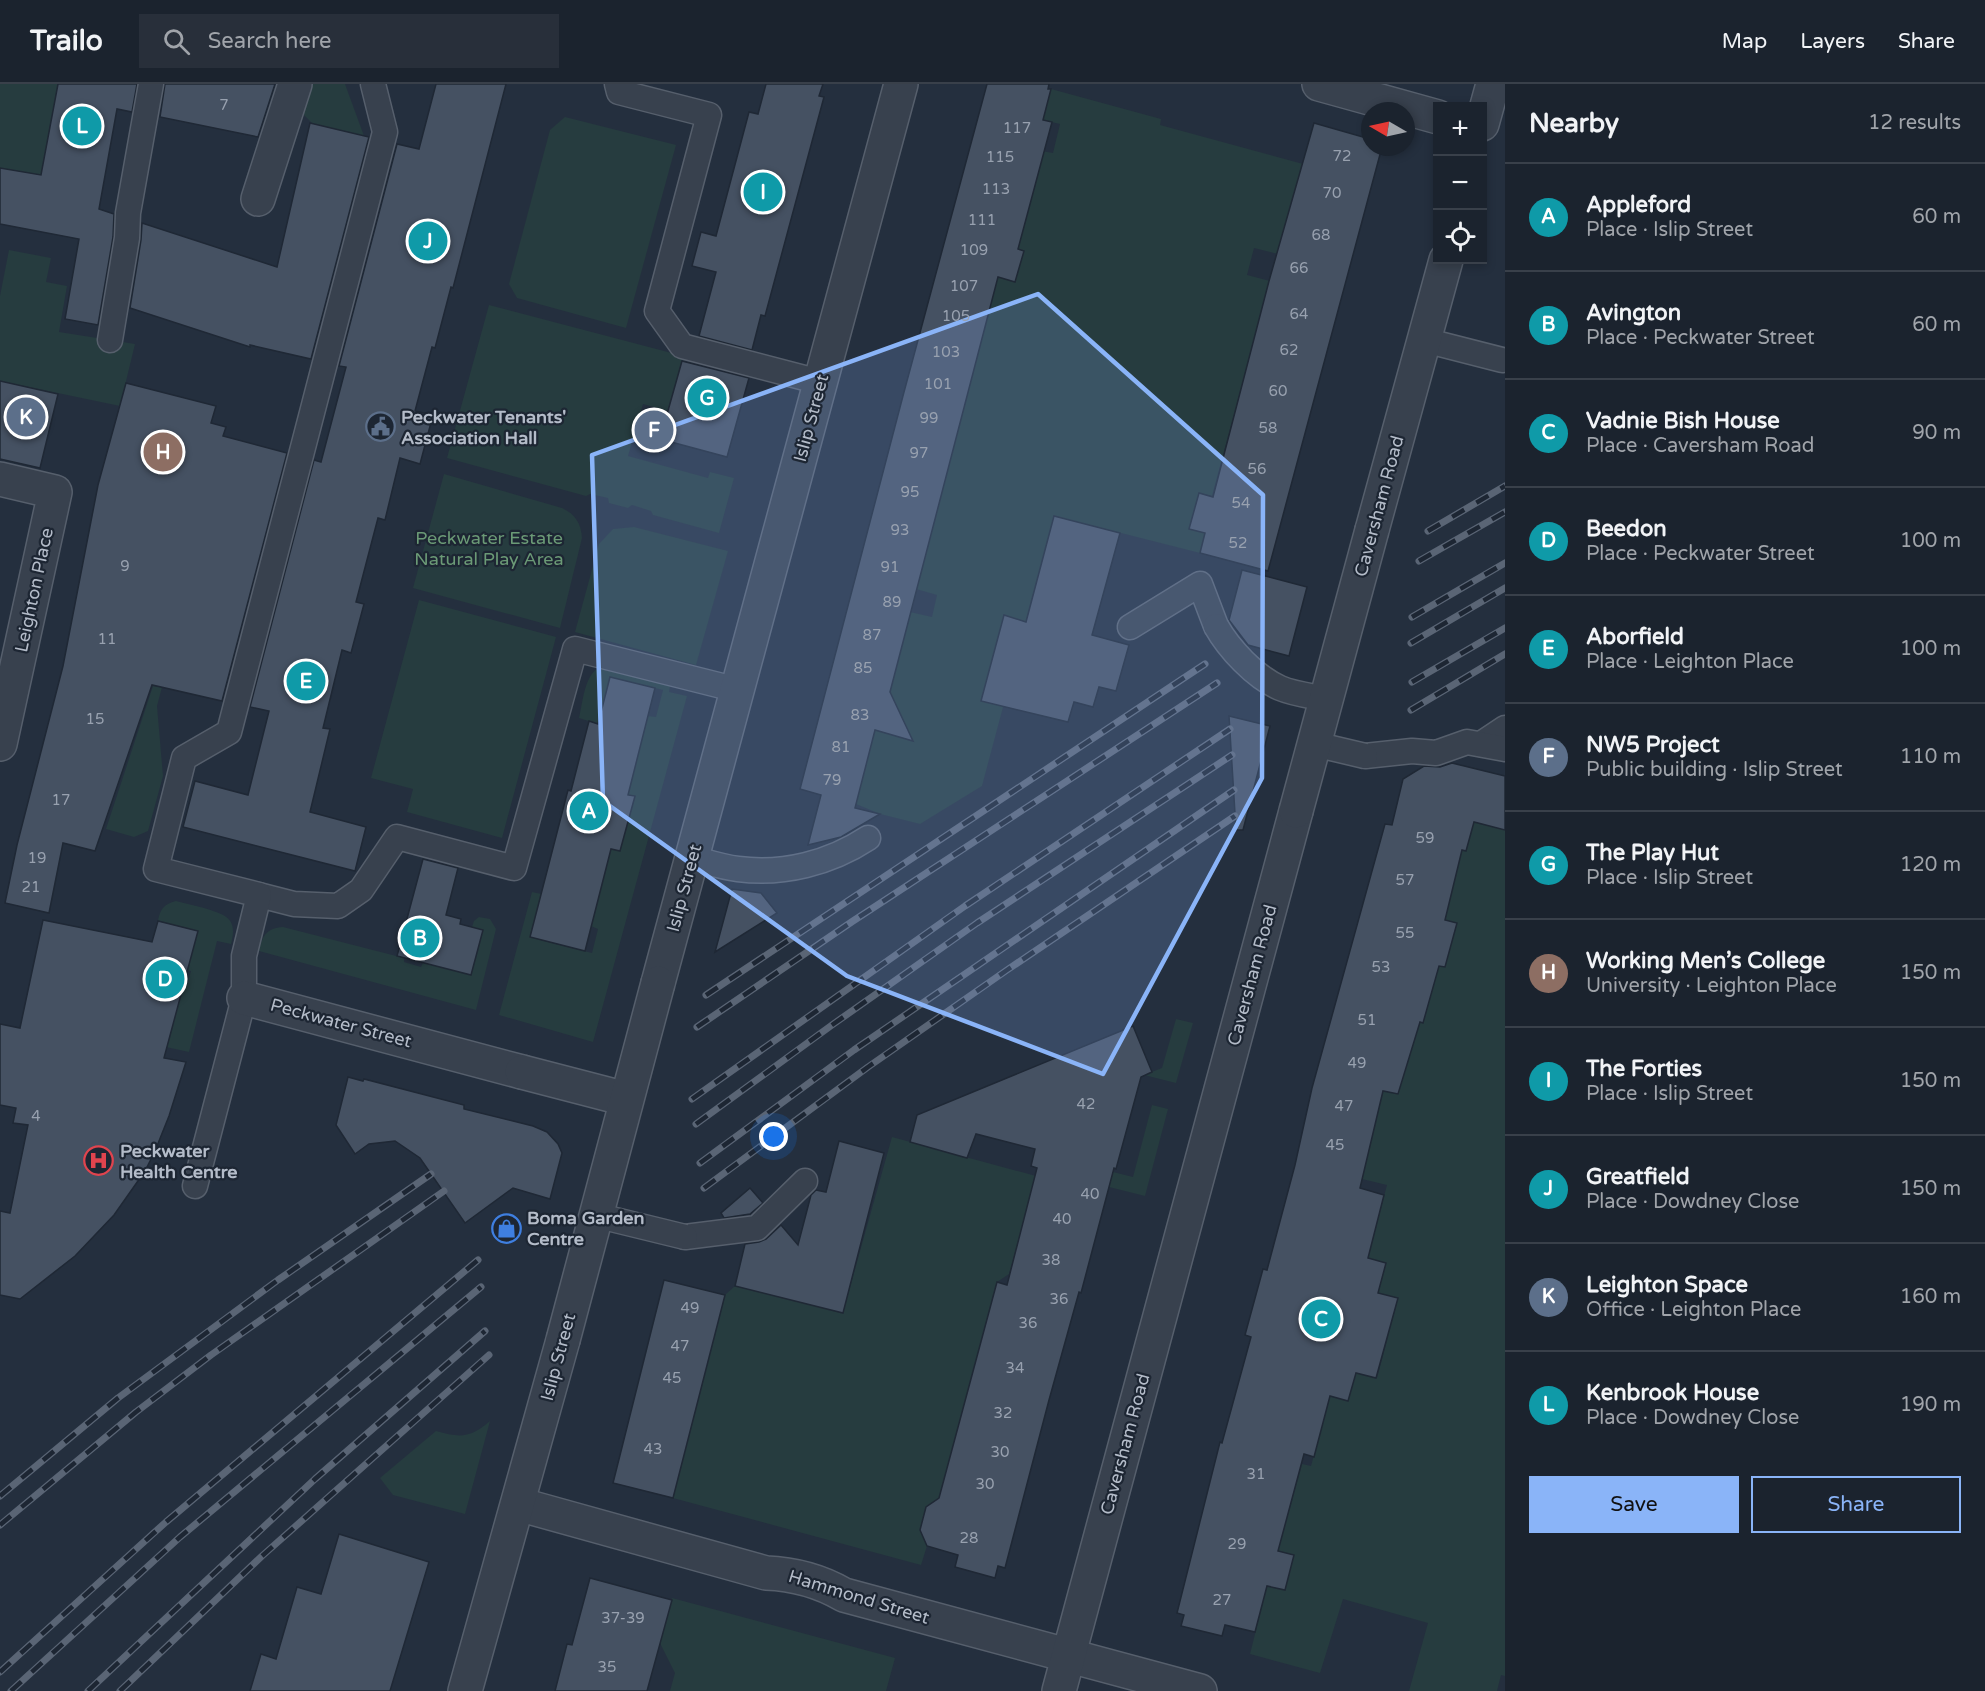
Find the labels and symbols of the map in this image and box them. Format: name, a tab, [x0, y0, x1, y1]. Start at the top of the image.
house number: 7	[219, 96, 229, 114]
north arrow	[1361, 102, 1415, 156]
pin: L	[62, 104, 101, 148]
house number: 117	[1003, 119, 1031, 137]
house number: 72	[1333, 147, 1351, 165]
house number: 115	[986, 148, 1014, 166]
pin: I	[744, 170, 783, 214]
house number: 113	[982, 180, 1010, 198]
house number: 70	[1323, 184, 1341, 202]
house number: 111	[968, 211, 996, 229]
pin: J	[408, 218, 448, 264]
house number: 68	[1312, 226, 1330, 244]
house number: 109	[960, 241, 988, 259]
house number: 66	[1290, 259, 1308, 277]
house number: 107	[950, 277, 978, 295]
house number: 64	[1290, 305, 1308, 323]
house number: 105	[942, 307, 970, 325]
house number: 62	[1280, 341, 1298, 359]
house number: 103	[932, 343, 960, 361]
street label: Islip Street	[789, 372, 833, 464]
house number: 101	[924, 375, 952, 393]
pin: G	[688, 376, 726, 420]
house number: 60	[1269, 382, 1287, 400]
pin: K	[6, 394, 46, 440]
place label: Peckwater Tenants' Association Hall	[401, 406, 566, 449]
pin: F	[634, 408, 674, 452]
house number: 99	[920, 409, 938, 427]
public building icon: Peckwater Tenants' Association Hall	[364, 411, 396, 443]
house number: 58	[1259, 419, 1277, 437]
pin: H	[144, 430, 182, 475]
street label: Caversham Road	[1350, 433, 1408, 579]
house number: 97	[910, 444, 928, 462]
house number: 56	[1248, 460, 1266, 478]
house number: 95	[901, 483, 919, 501]
house number: 54	[1232, 494, 1250, 512]
house number: 93	[891, 521, 909, 539]
street label: Leighton Place	[10, 526, 58, 654]
park label: Peckwater Estate Natural Play Area	[414, 527, 564, 570]
house number: 52	[1229, 534, 1247, 552]
house number: 9	[120, 557, 130, 575]
house number: 91	[881, 558, 899, 576]
house number: 89	[883, 593, 901, 611]
house number: 87	[863, 626, 881, 644]
house number: 11	[98, 630, 116, 648]
pin: E	[286, 658, 326, 704]
house number: 85	[854, 659, 872, 677]
house number: 83	[851, 706, 869, 724]
house number: 15	[86, 710, 104, 728]
house number: 81	[832, 738, 850, 756]
house number: 79	[823, 771, 841, 789]
pin: A	[570, 788, 608, 834]
house number: 17	[52, 791, 70, 809]
house number: 59	[1416, 829, 1434, 847]
street label: Islip Street	[662, 842, 706, 934]
house number: 19	[28, 849, 46, 867]
house number: 57	[1396, 871, 1414, 889]
house number: 21	[22, 878, 40, 896]
street label: Caversham Road	[1223, 902, 1281, 1048]
pin: B	[400, 916, 440, 960]
house number: 55	[1396, 924, 1414, 942]
pin: D	[146, 956, 184, 1002]
house number: 53	[1372, 958, 1390, 976]
street label: Peckwater Street	[268, 994, 414, 1052]
house number: 51	[1358, 1011, 1376, 1029]
house number: 49	[1348, 1054, 1366, 1072]
house number: 42	[1077, 1095, 1095, 1113]
house number: 47	[1335, 1097, 1353, 1115]
house number: 4	[31, 1107, 41, 1125]
your location	[759, 1122, 788, 1151]
house number: 45	[1326, 1136, 1344, 1154]
place label: Peckwater Health Centre	[120, 1140, 238, 1183]
hospital icon: Peckwater Health Centre	[83, 1145, 115, 1177]
house number: 40	[1081, 1185, 1099, 1203]
place label: Boma Garden Centre	[527, 1207, 645, 1250]
house number: 40	[1053, 1210, 1071, 1228]
shop icon: Boma Garden Centre	[490, 1212, 522, 1244]
house number: 38	[1042, 1251, 1060, 1269]
house number: 36	[1050, 1290, 1068, 1308]
pin: C	[1302, 1296, 1340, 1342]
house number: 49	[681, 1299, 699, 1317]
street label: Islip Street	[536, 1311, 580, 1403]
house number: 36	[1019, 1314, 1037, 1332]
house number: 47	[671, 1337, 689, 1355]
house number: 34	[1006, 1359, 1024, 1377]
house number: 45	[663, 1369, 681, 1387]
street label: Caversham Road	[1096, 1371, 1154, 1517]
house number: 32	[994, 1404, 1012, 1422]
house number: 43	[644, 1440, 662, 1458]
house number: 30	[991, 1443, 1009, 1461]
house number: 31	[1247, 1465, 1265, 1483]
house number: 30	[976, 1475, 994, 1493]
house number: 28	[960, 1529, 978, 1547]
house number: 29	[1228, 1535, 1246, 1553]
street label: Hammond Street	[786, 1565, 932, 1629]
house number: 27	[1213, 1591, 1231, 1609]
house number: 37-39	[601, 1609, 645, 1627]
house number: 35	[598, 1658, 616, 1676]

